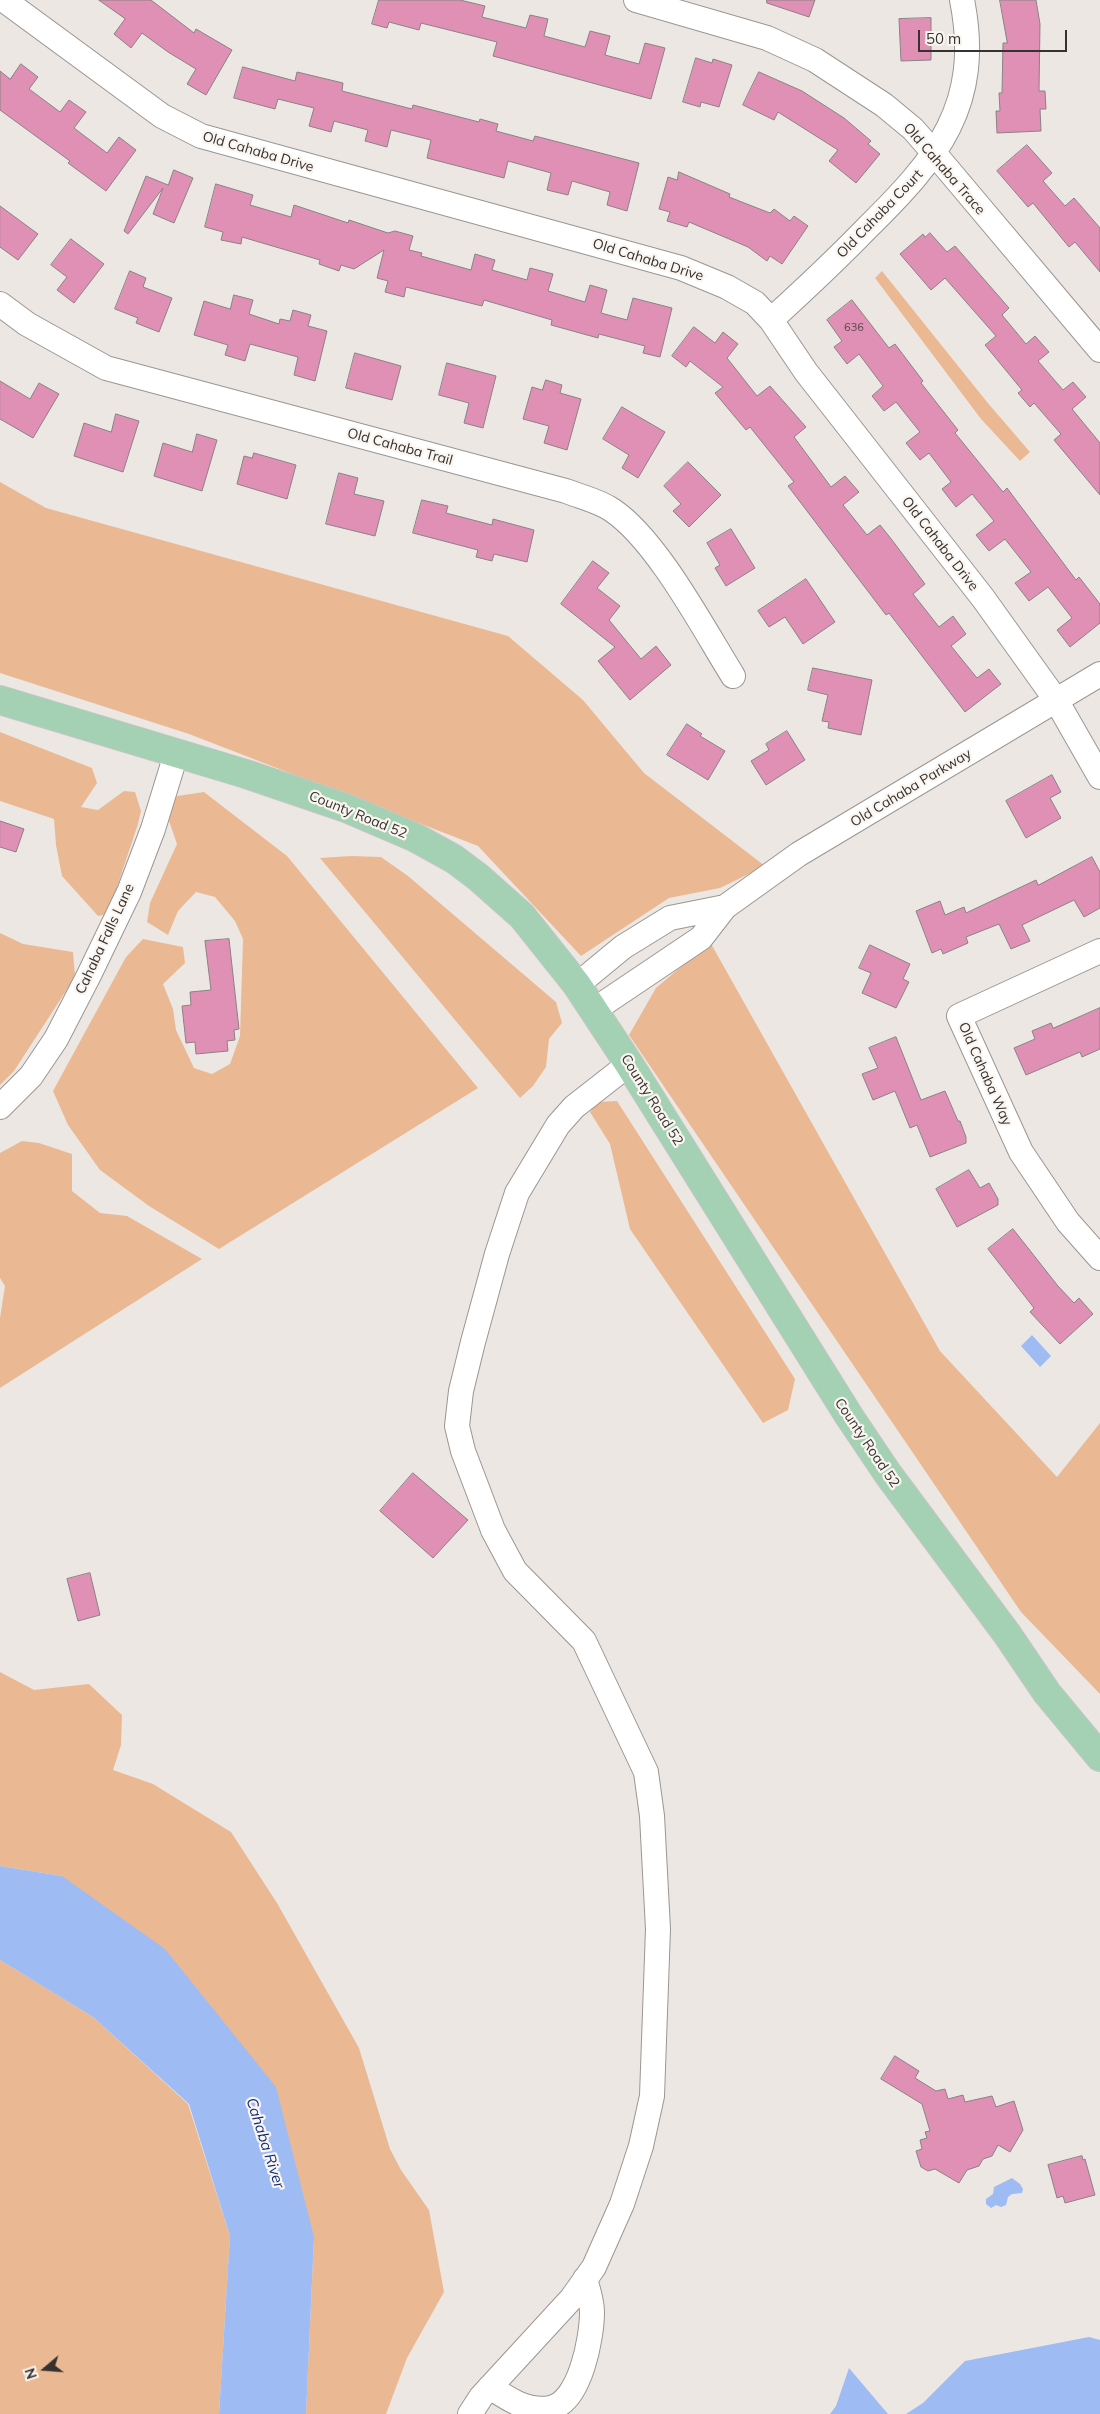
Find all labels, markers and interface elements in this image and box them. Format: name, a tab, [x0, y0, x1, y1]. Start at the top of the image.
scale bar	[920, 20, 1069, 52]
text: 50 m	[926, 29, 961, 48]
street label: Old Cahaba Trace	[900, 120, 988, 218]
street label: Old Cahaba Drive	[200, 128, 316, 176]
street label: Old Cahaba Court	[833, 166, 927, 262]
street label: Old Cahaba Drive	[591, 235, 705, 285]
house number: 636	[844, 321, 864, 335]
street label: Old Cahaba Trail	[345, 425, 455, 469]
street label: Old Cahaba Drive	[898, 494, 982, 594]
street label: Old Cahaba Parkway	[848, 745, 974, 831]
street label: County Road 52	[307, 788, 409, 842]
street label: Cahaba Falls Lane	[72, 881, 138, 997]
street label: Old Cahaba Way	[955, 1020, 1015, 1128]
street label: County Road 52	[617, 1051, 687, 1149]
street label: County Road 52	[831, 1395, 903, 1491]
water label: Cahaba River	[242, 2095, 288, 2191]
north arrow	[20, 2344, 70, 2394]
text: N	[21, 2366, 41, 2381]

